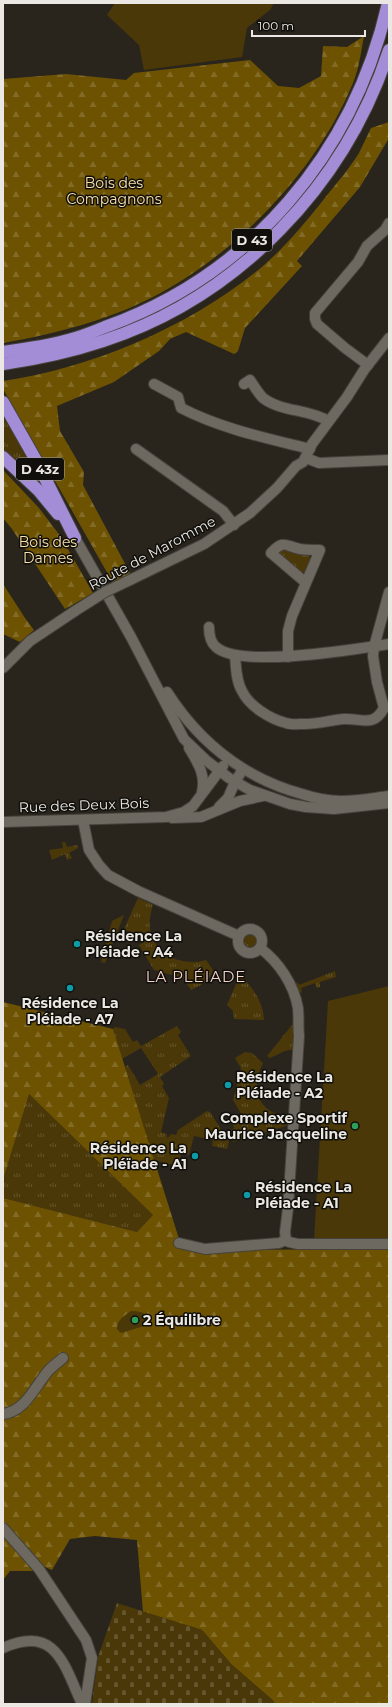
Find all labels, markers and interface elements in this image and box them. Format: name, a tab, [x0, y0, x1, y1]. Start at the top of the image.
scale bar	[252, 12, 365, 38]
text: 100 m	[258, 18, 294, 33]
park label: Bois des Compagnons	[66, 174, 162, 208]
road number: D 43	[232, 229, 272, 251]
road number: D 43z	[16, 458, 64, 480]
street label: Route de Maromme	[85, 512, 219, 594]
park label: Bois des Dames	[19, 533, 77, 567]
street label: Rue des Deux Bois	[18, 794, 150, 816]
place label: Résidence La Pléiade - A4	[85, 927, 182, 961]
marker: Résidence La Pléiade - A4	[72, 939, 82, 949]
district label: LA PLÉIADE	[146, 967, 246, 986]
marker: Résidence La Pléiade - A7	[65, 983, 75, 993]
place label: Résidence La Pléiade - A7	[21, 994, 119, 1028]
place label: Résidence La Pléiade - A2	[236, 1068, 333, 1102]
marker: Résidence La Pléiade - A2	[223, 1080, 233, 1090]
place label: Complexe Sportif Maurice Jacqueline	[205, 1109, 348, 1143]
marker: Complexe Sportif Maurice Jacqueline	[350, 1121, 360, 1131]
place label: Résidence La Pléïade - A1	[90, 1139, 187, 1173]
marker: Résidence La Pléïade - A1	[190, 1151, 200, 1161]
place label: Résidence La Pléiade - A1	[255, 1178, 352, 1212]
marker: Résidence La Pléiade - A1	[242, 1190, 252, 1200]
place label: 2 Équilibre	[143, 1311, 221, 1329]
marker: 2 Équilibre	[130, 1315, 140, 1325]

